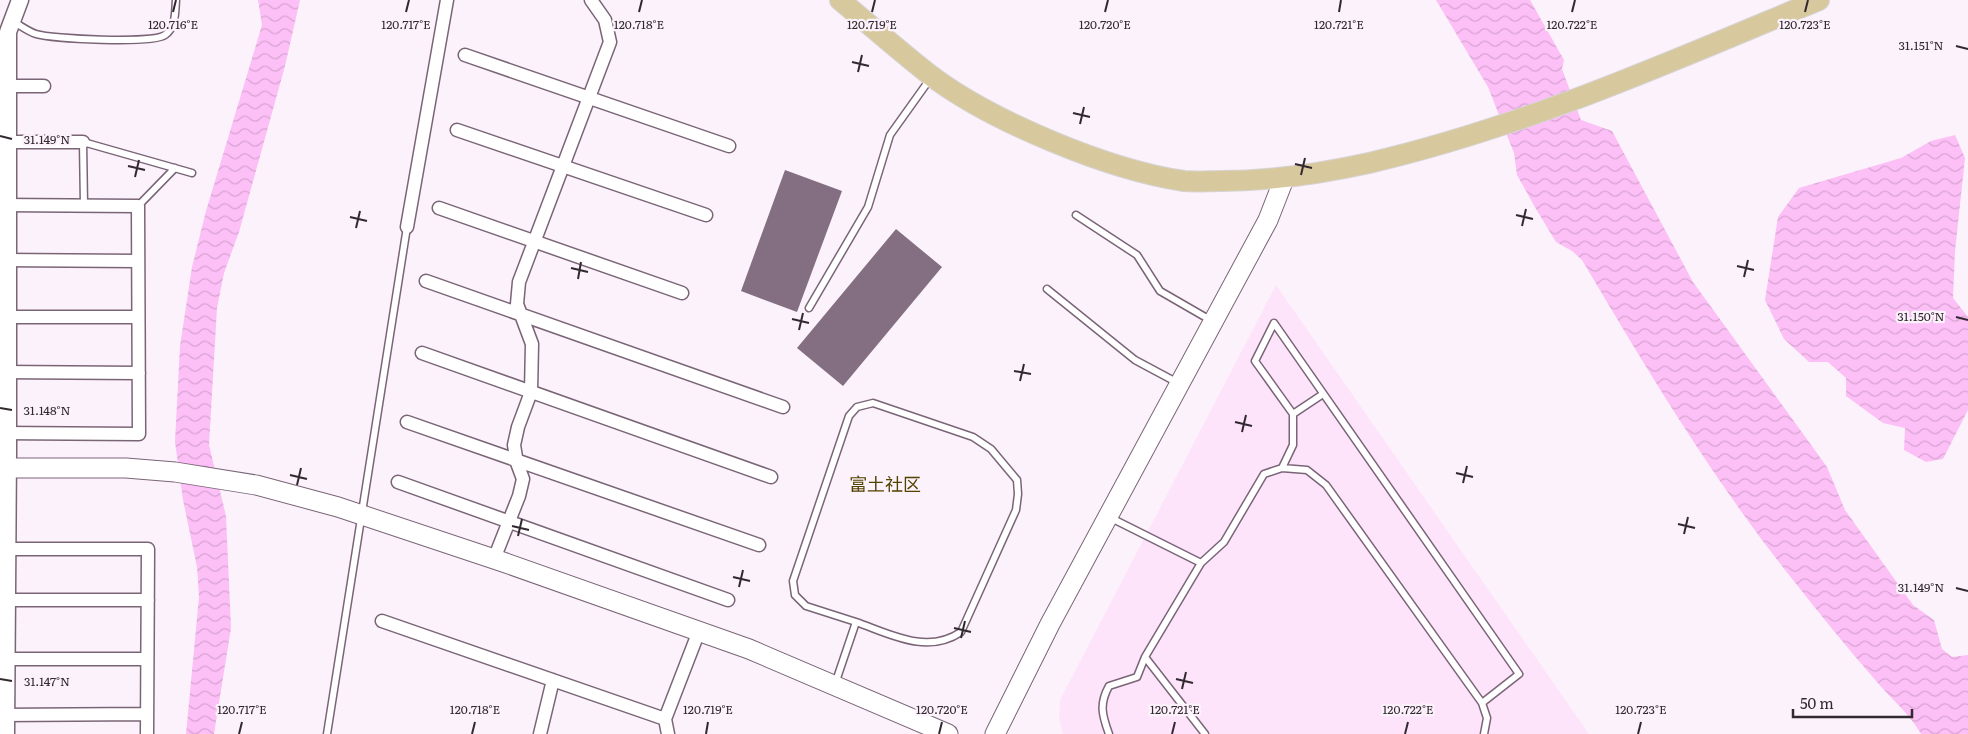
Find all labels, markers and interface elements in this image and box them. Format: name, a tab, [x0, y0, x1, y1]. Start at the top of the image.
text: 120.716°E	[148, 15, 198, 33]
text: 120.717°E	[381, 15, 431, 33]
text: 120.718°E	[614, 15, 665, 33]
text: 120.719°E	[847, 15, 897, 33]
text: 120.720°E	[1079, 15, 1131, 33]
text: 120.721°E	[1314, 15, 1364, 33]
text: 120.722°E	[1546, 15, 1598, 33]
text: 120.723°E	[1779, 15, 1831, 33]
text: 31.151°N	[1898, 36, 1944, 54]
text: 31.149°N	[24, 130, 70, 148]
text: 31.150°N	[1897, 307, 1945, 325]
text: 31.148°N	[24, 401, 70, 419]
district label: 富土社区	[849, 470, 921, 497]
text: 31.149°N	[1898, 578, 1944, 596]
text: 31.147°N	[24, 672, 70, 690]
scale bar	[1793, 686, 1912, 718]
text: 50 m	[1800, 691, 1834, 714]
text: 120.717°E	[217, 700, 267, 718]
text: 120.718°E	[450, 700, 501, 718]
text: 120.719°E	[683, 700, 733, 718]
text: 120.720°E	[916, 700, 968, 718]
text: 120.721°E	[1150, 700, 1200, 718]
text: 120.722°E	[1382, 700, 1434, 718]
text: 120.723°E	[1615, 700, 1667, 718]

